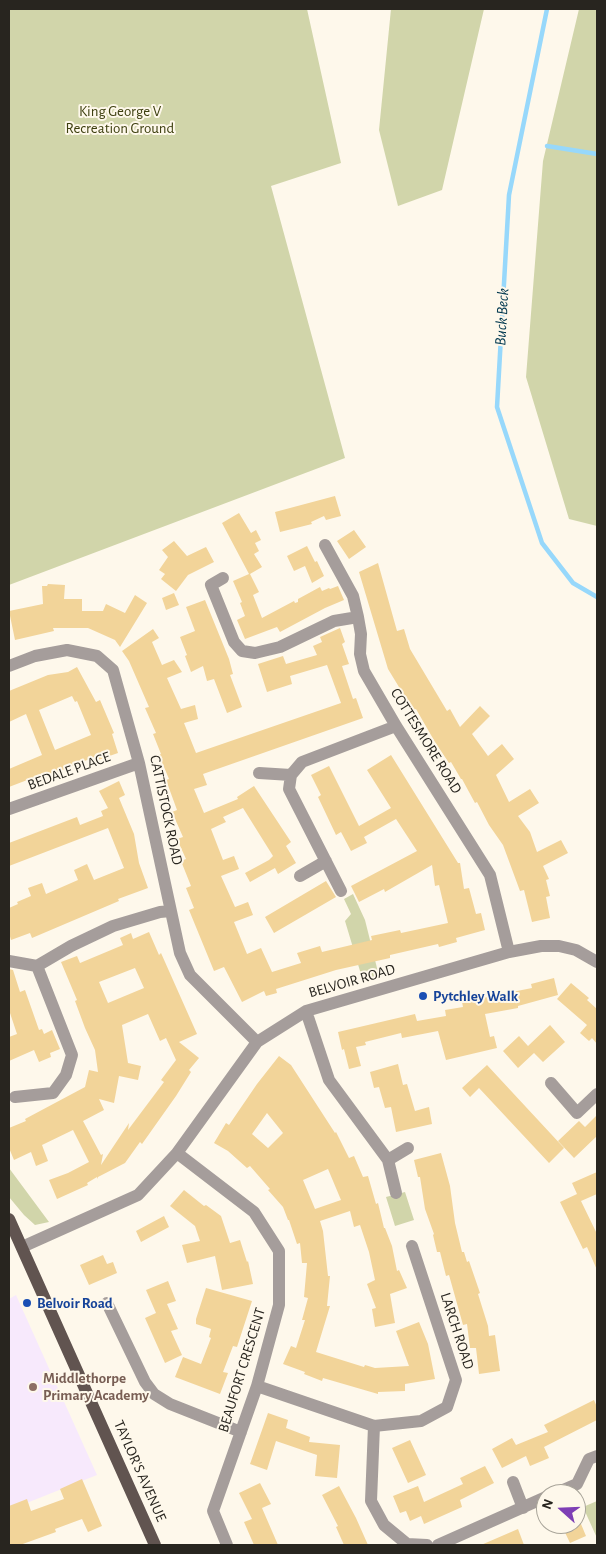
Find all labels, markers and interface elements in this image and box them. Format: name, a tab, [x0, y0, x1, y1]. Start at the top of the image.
park label: King George V Recreation Ground	[66, 102, 174, 137]
water label: Buck Beck	[491, 288, 513, 346]
street label: COTTESMORE ROAD	[386, 685, 466, 797]
street label: BEDALE PLACE	[25, 748, 113, 794]
street label: CATTISTOCK ROAD	[146, 753, 186, 867]
street label: BELVOIR ROAD	[307, 960, 397, 1002]
place label: Pytchley Walk	[433, 987, 518, 1005]
marker: Pytchley Walk	[417, 990, 429, 1002]
street label: LARCH ROAD	[436, 1290, 478, 1372]
place label: Belvoir Road	[37, 1294, 113, 1312]
marker: Belvoir Road	[21, 1297, 33, 1309]
street label: BEAUFORT CRESCENT	[214, 1305, 270, 1435]
place label: Middlethorpe Primary Academy	[43, 1369, 149, 1404]
marker: Middlethorpe Primary Academy	[27, 1381, 39, 1393]
street label: TAYLOR'S AVENUE	[110, 1418, 170, 1524]
north arrow	[536, 1484, 586, 1534]
text: N	[540, 1497, 556, 1511]

